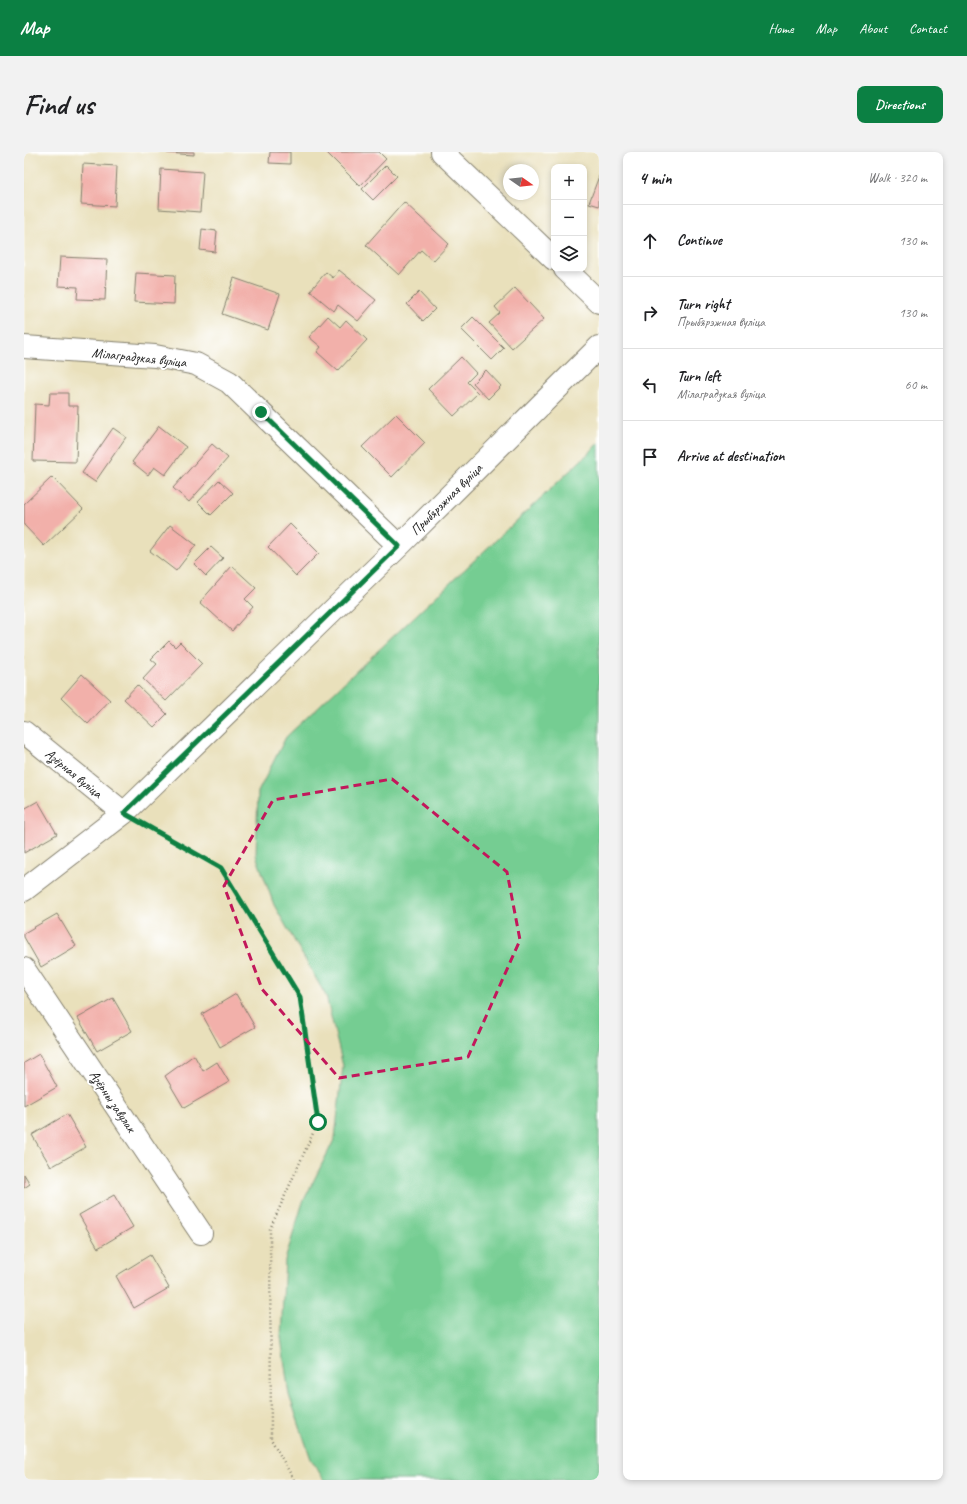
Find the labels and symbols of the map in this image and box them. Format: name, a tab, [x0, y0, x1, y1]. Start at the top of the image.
north arrow	[503, 164, 539, 200]
street label: Мілаградзкая вуліца	[91, 344, 188, 371]
route end	[252, 403, 270, 421]
street label: Прыбярэжная вуліца	[407, 459, 487, 539]
street label: Азёрная вуліца	[42, 745, 106, 802]
street label: Азёрны завулак	[86, 1067, 141, 1137]
route start	[309, 1113, 327, 1131]

